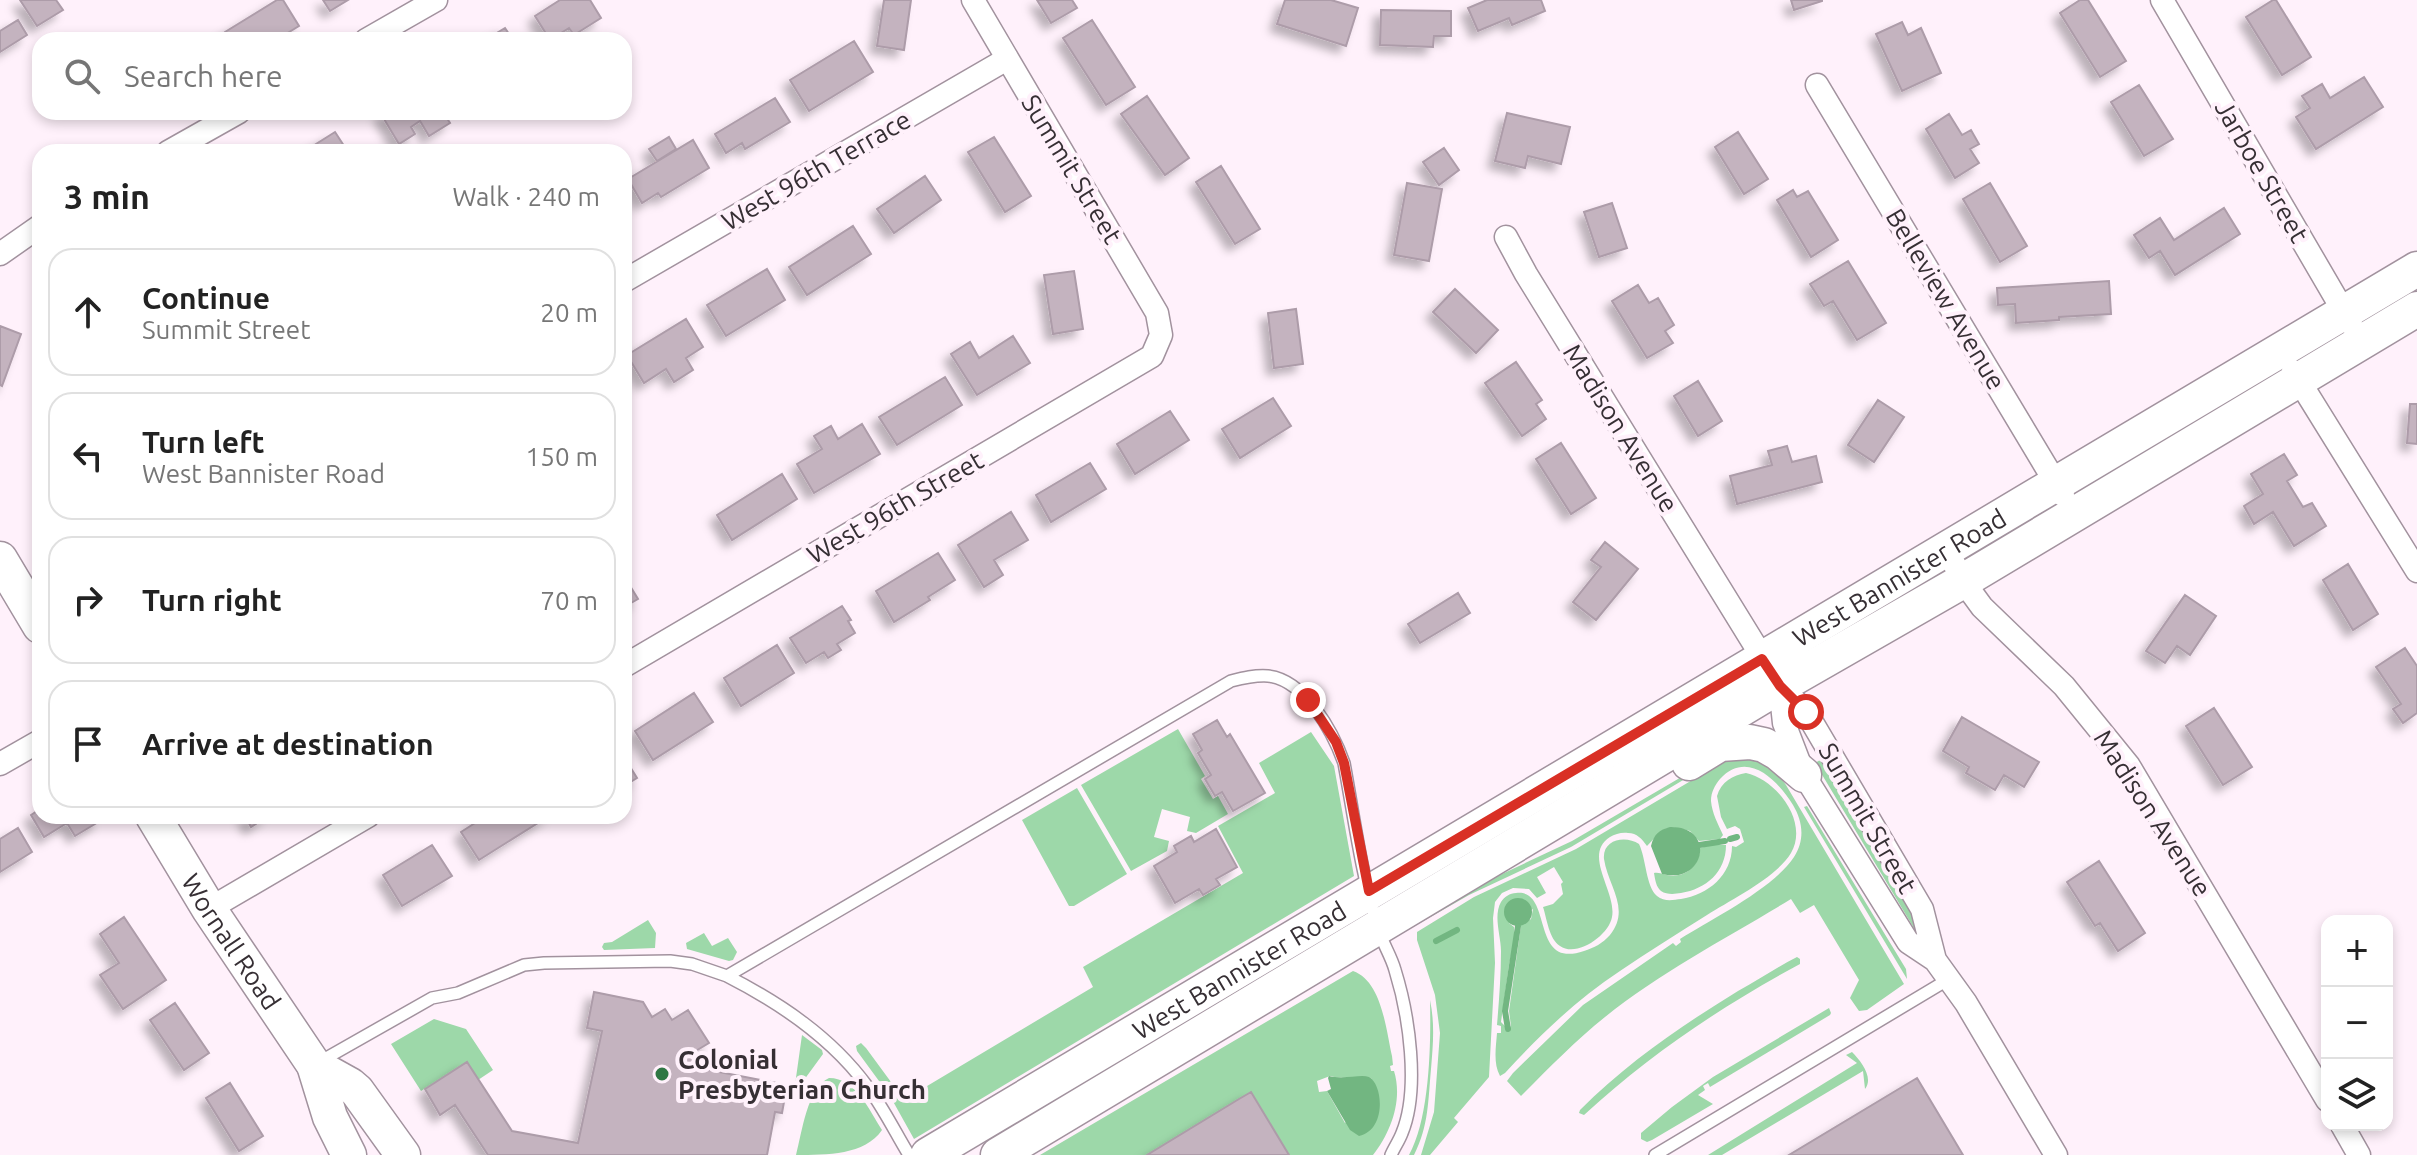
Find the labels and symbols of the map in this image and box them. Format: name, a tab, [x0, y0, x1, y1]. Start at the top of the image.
street label: Summit Street	[1016, 89, 1128, 249]
street label: Jarboe Street	[2210, 95, 2314, 247]
street label: West 96th Terrace	[717, 104, 915, 236]
street label: Belleview Avenue	[1881, 203, 2011, 395]
street label: Madison Avenue	[1558, 339, 1684, 517]
street label: West 96th Street	[802, 445, 988, 569]
street label: West Bannister Road	[1787, 503, 2011, 652]
route end	[1290, 682, 1326, 718]
route start	[1788, 694, 1824, 730]
street label: Madison Avenue	[2088, 724, 2218, 902]
street label: Summit Street	[1813, 738, 1923, 898]
street label: Wornall Road	[177, 868, 287, 1015]
street label: West Bannister Road	[1127, 895, 1351, 1045]
place label: Colonial Presbyterian Church	[678, 1045, 926, 1104]
marker: Colonial Presbyterian Church	[653, 1065, 671, 1083]

